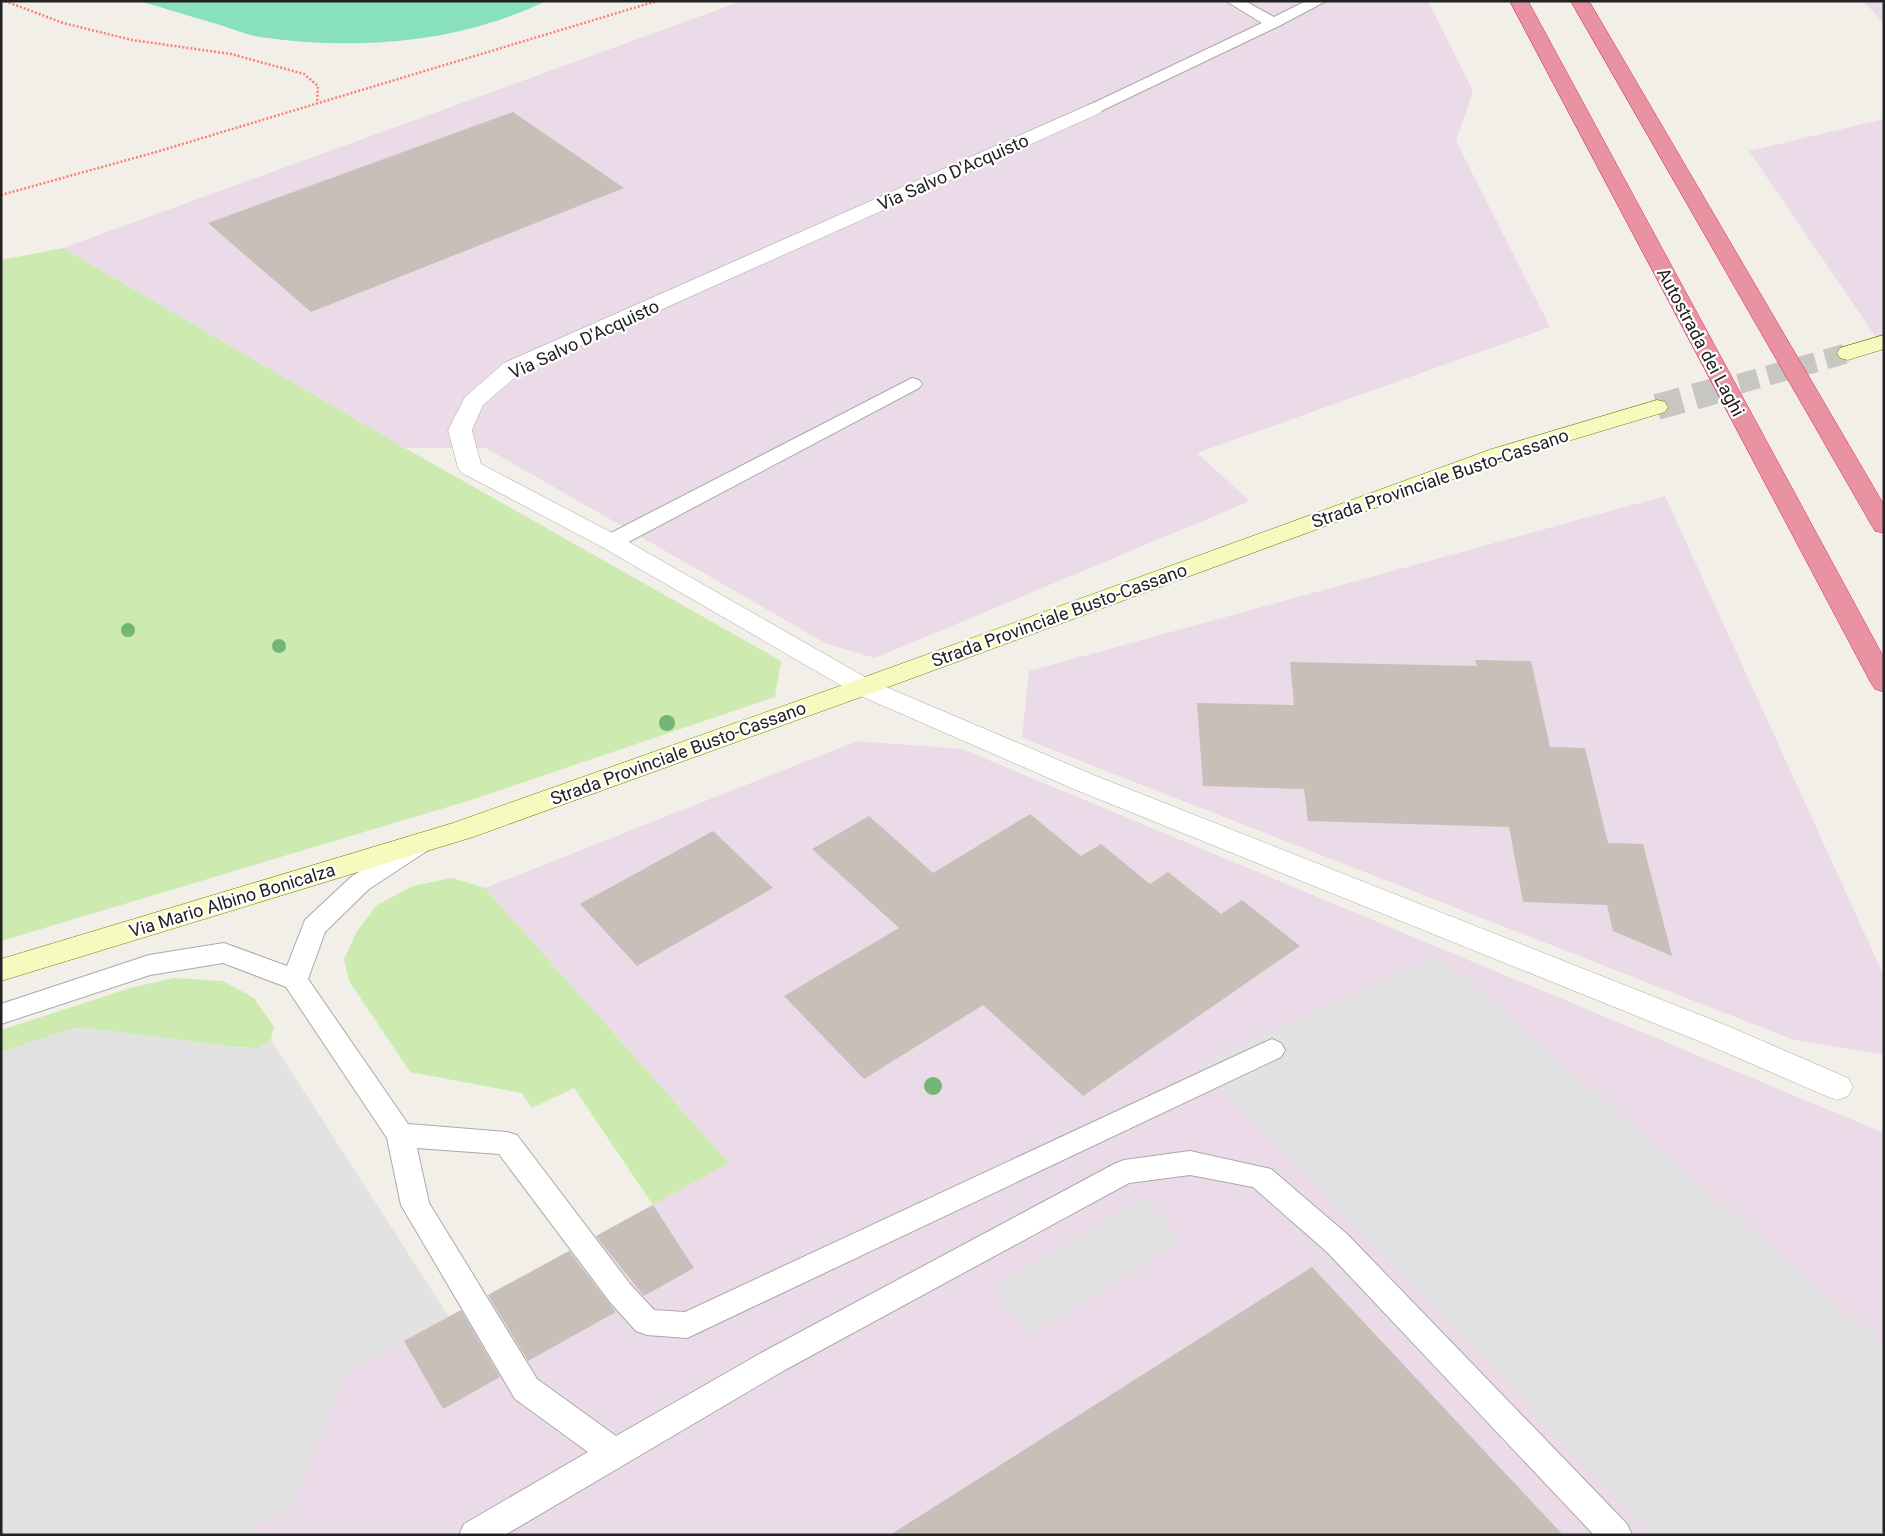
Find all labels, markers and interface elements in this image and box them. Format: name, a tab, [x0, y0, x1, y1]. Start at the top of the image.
street label: Via Salvo D'Acquisto	[874, 129, 1032, 215]
street label: Autostrada dei Laghi	[1653, 264, 1749, 420]
street label: Via Salvo D'Acquisto	[506, 295, 662, 383]
street label: Strada Provinciale Busto-Cassano	[1309, 424, 1571, 532]
street label: Strada Provinciale Busto-Cassano	[928, 559, 1190, 671]
street label: Strada Provinciale Busto-Cassano	[547, 697, 809, 809]
street label: Via Mario Albino Bonicalza	[127, 859, 337, 941]

